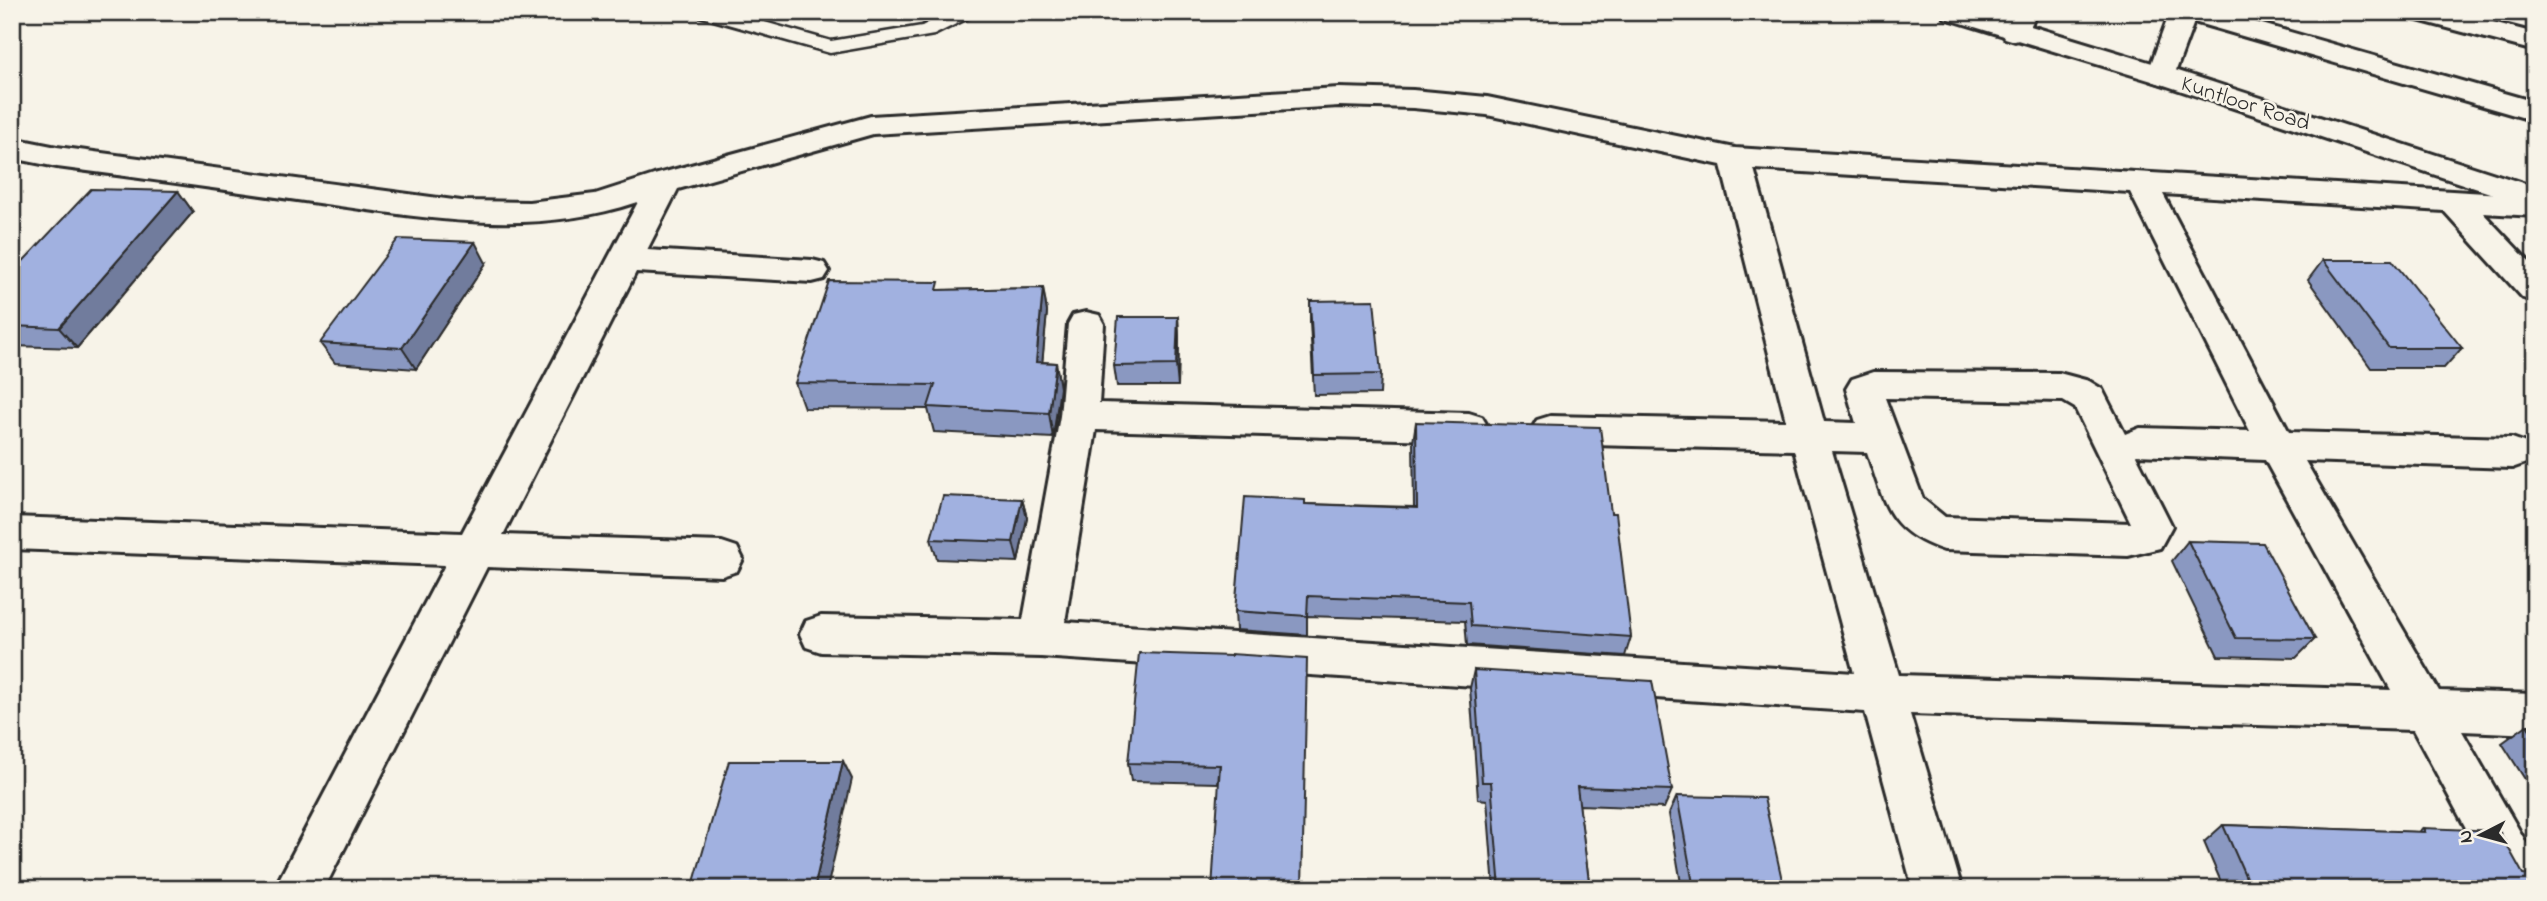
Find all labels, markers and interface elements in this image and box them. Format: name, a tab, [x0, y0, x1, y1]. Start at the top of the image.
street label: Kuntloor Road	[2176, 68, 2314, 141]
north arrow	[2446, 800, 2516, 870]
text: N	[2452, 829, 2481, 844]

